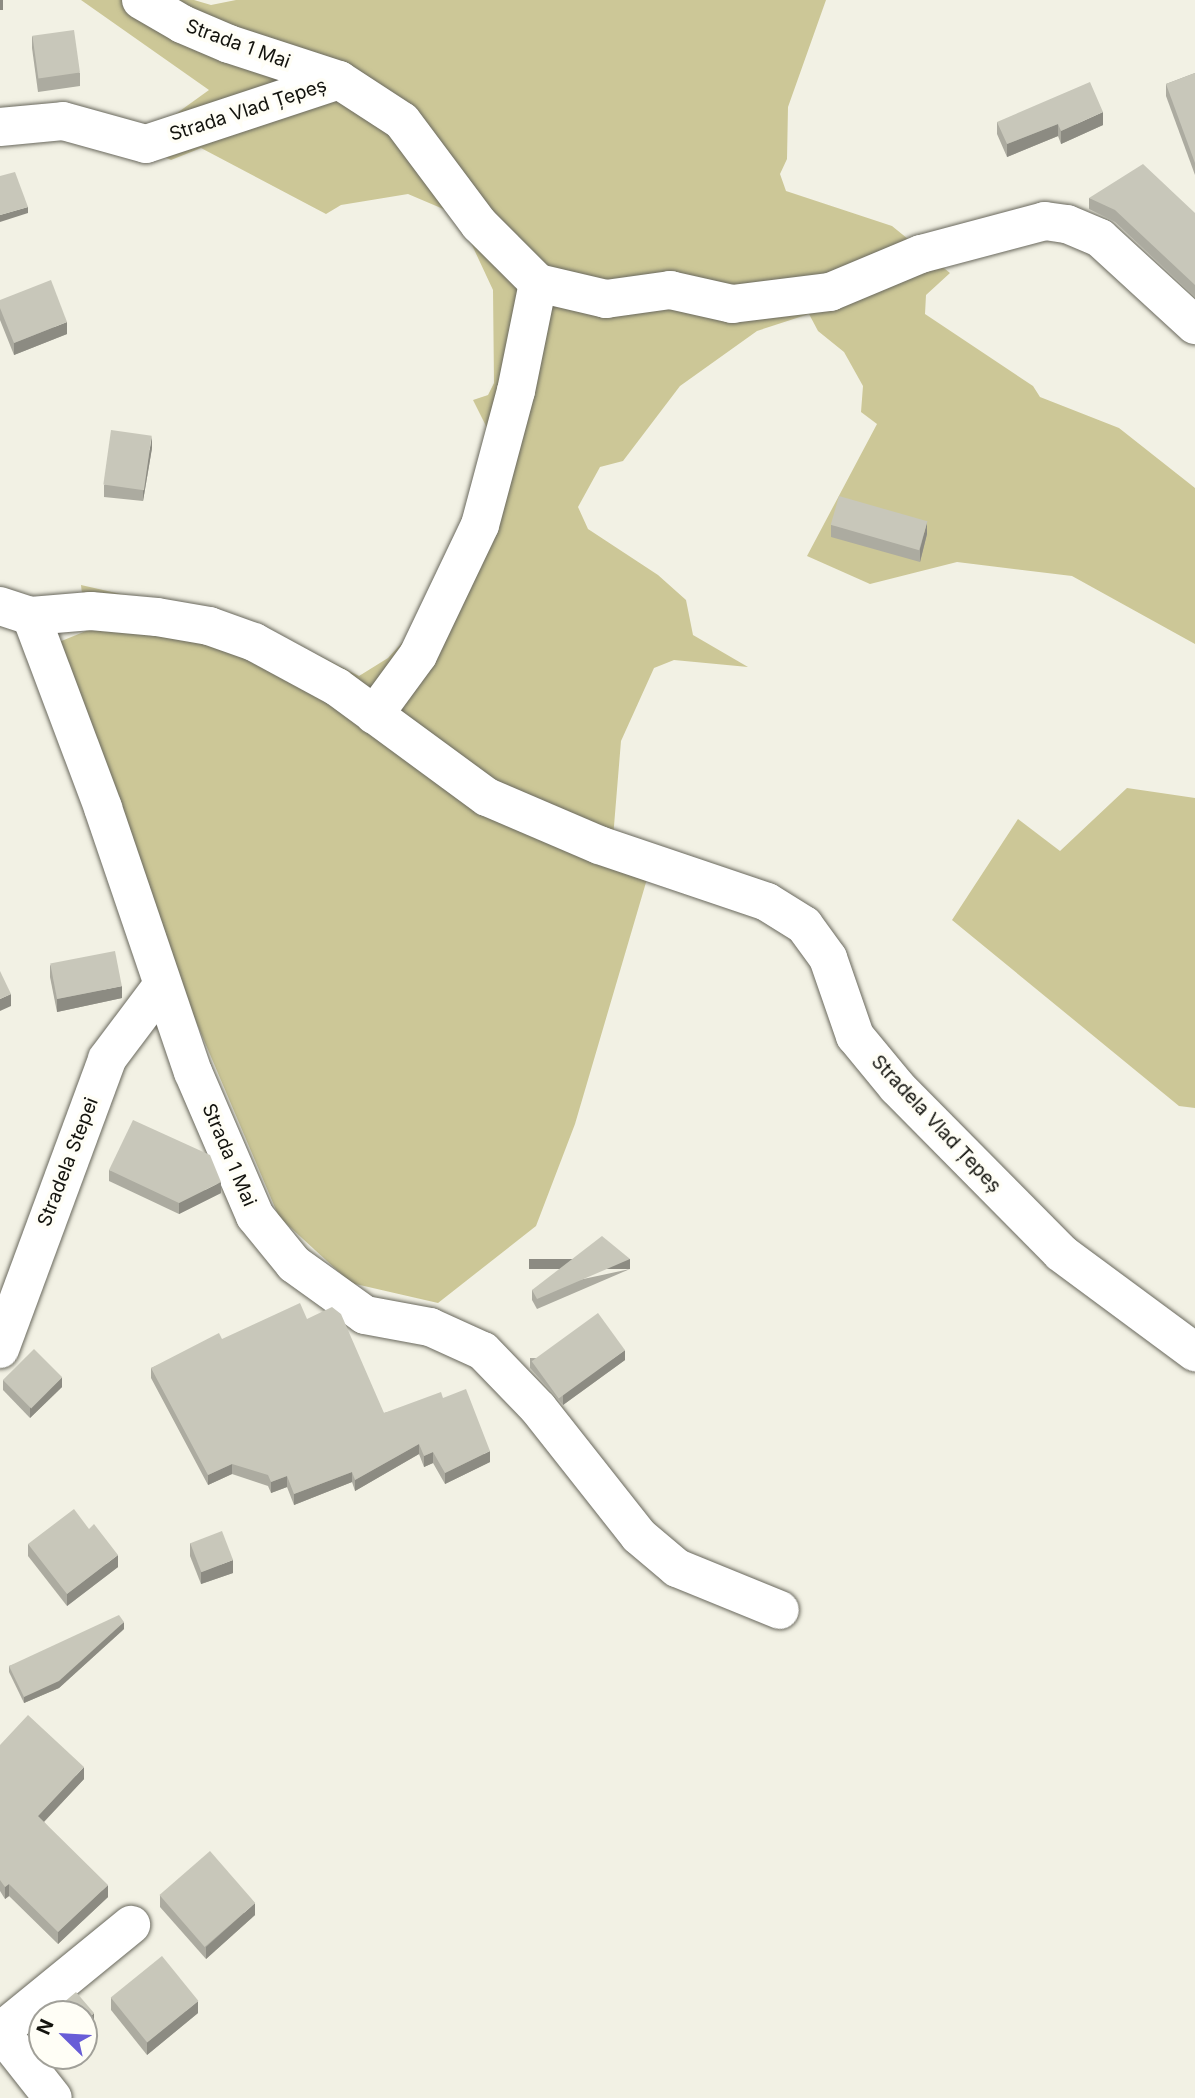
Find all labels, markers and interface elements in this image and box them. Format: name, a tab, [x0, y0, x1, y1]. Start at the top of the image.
street label: Strada 1 Mai	[183, 15, 293, 73]
street label: Strada Vlad Țepeș	[167, 74, 329, 146]
street label: Stradela Vlad Țepeș	[866, 1051, 1006, 1197]
street label: Stradela Stepei	[33, 1094, 103, 1230]
street label: Strada 1 Mai	[197, 1100, 261, 1210]
north arrow	[28, 2000, 98, 2070]
text: N	[32, 2016, 59, 2038]

